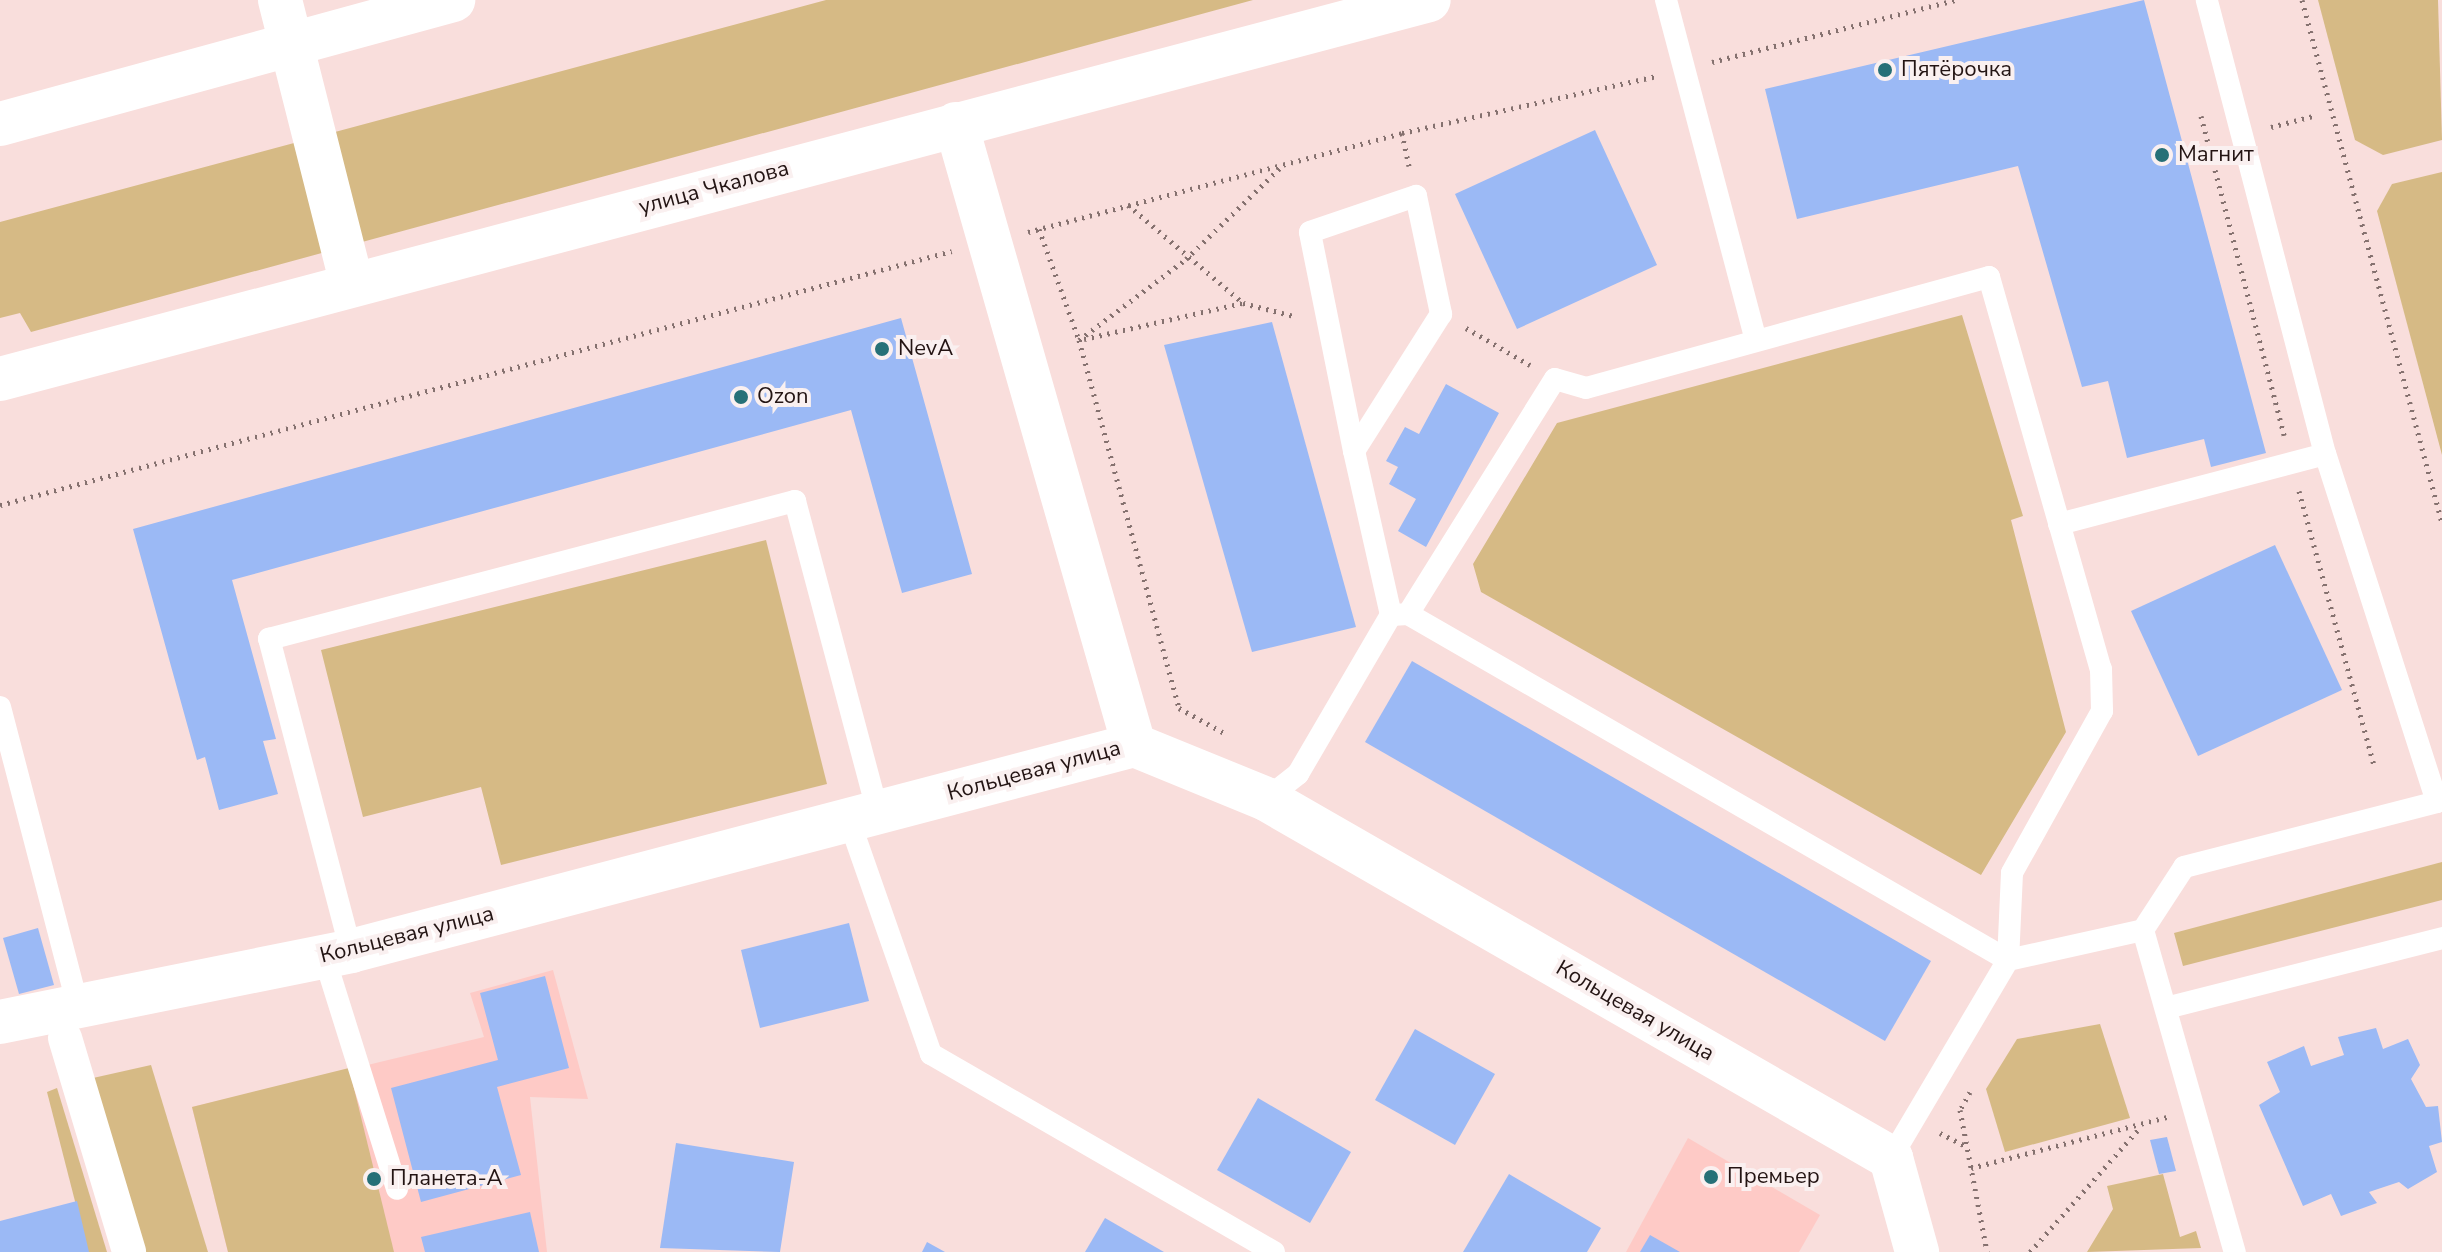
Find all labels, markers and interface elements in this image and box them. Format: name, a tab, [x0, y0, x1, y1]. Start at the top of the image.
place label: Пятёрочка	[1901, 57, 2012, 83]
marker: Пятёрочка	[1876, 61, 1894, 79]
place label: Магнит	[2178, 142, 2254, 168]
marker: Магнит	[2153, 146, 2171, 164]
street label: улица Чкалова	[636, 155, 792, 221]
place label: NevA	[898, 336, 953, 362]
marker: NevA	[873, 340, 891, 358]
place label: Ozon	[757, 384, 809, 410]
marker: Ozon	[732, 388, 750, 406]
street label: Кольцевая улица	[944, 735, 1124, 807]
street label: Кольцевая улица	[317, 901, 497, 969]
street label: Кольцевая улица	[1551, 955, 1719, 1067]
place label: Премьер	[1727, 1164, 1820, 1190]
place label: Планета-А	[390, 1166, 503, 1192]
marker: Премьер	[1702, 1168, 1720, 1186]
marker: Планета-А	[365, 1170, 383, 1188]

